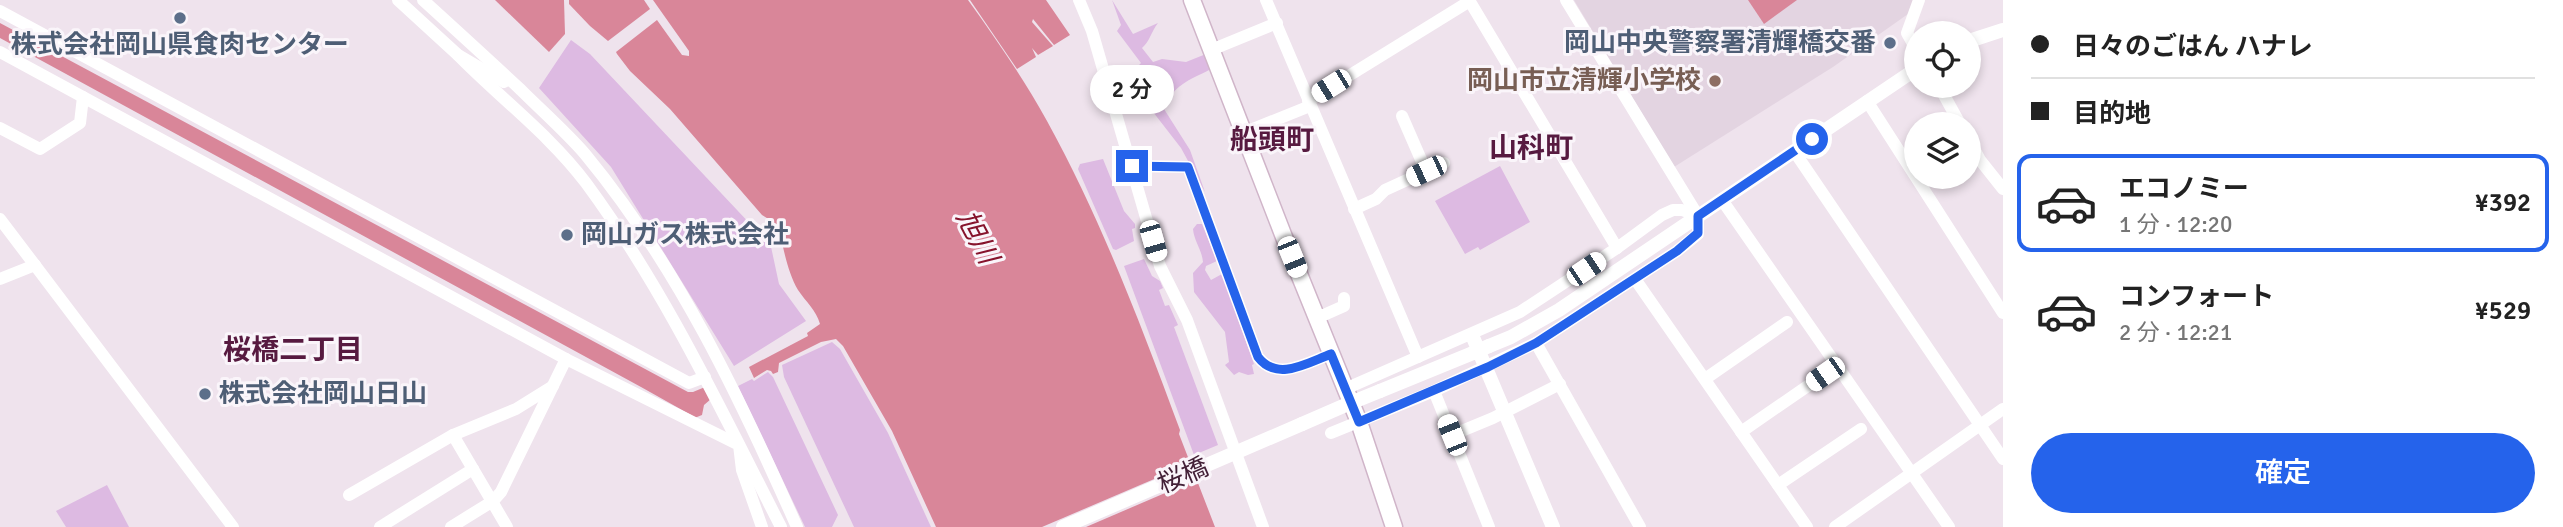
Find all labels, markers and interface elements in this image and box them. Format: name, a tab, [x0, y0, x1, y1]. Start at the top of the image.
marker: 株式会社岡山県食肉センター	[172, 10, 188, 26]
map controls	[1904, 21, 1981, 189]
button: locate	[1904, 21, 1981, 98]
place label: 岡山中央警察署清輝橋交番	[1564, 27, 1876, 59]
place label: 株式会社岡山県食肉センター	[11, 29, 349, 61]
text: 日々のごはん ハナレ	[2073, 31, 2313, 63]
marker: 岡山中央警察署清輝橋交番	[1882, 35, 1898, 51]
callout: 2 分	[1090, 64, 1174, 114]
place label: 岡山市立清輝小学校	[1467, 65, 1701, 97]
car	[1308, 66, 1355, 106]
marker: 岡山市立清輝小学校	[1707, 73, 1723, 89]
text: 2 分	[1112, 75, 1152, 104]
text: 目的地	[2073, 98, 2151, 130]
button: layers	[1904, 112, 1981, 189]
district label: 船頭町	[1230, 123, 1314, 157]
route start	[1796, 123, 1828, 155]
district label: 山科町	[1489, 131, 1573, 165]
route end	[1116, 150, 1148, 182]
car	[1403, 153, 1450, 189]
icon: car	[2035, 172, 2098, 235]
text: エコノミー	[2119, 173, 2249, 205]
text: ¥392	[2475, 187, 2531, 219]
water label: 旭川	[949, 204, 1007, 272]
text: 1 分 · 12:20	[2119, 210, 2232, 239]
car	[1138, 218, 1169, 264]
place label: 岡山ガス株式会社	[581, 219, 789, 251]
marker: 岡山ガス株式会社	[559, 227, 575, 243]
car	[1275, 234, 1310, 280]
car	[1563, 249, 1610, 289]
icon: car	[2035, 280, 2098, 343]
text: コンフォート	[2119, 281, 2274, 313]
text: ¥529	[2475, 295, 2531, 327]
text: 2 分 · 12:21	[2119, 318, 2232, 347]
district label: 桜橋二丁目	[223, 333, 363, 367]
car	[1802, 353, 1849, 395]
place label: 株式会社岡山日山	[219, 378, 427, 410]
marker: 株式会社岡山日山	[197, 386, 213, 402]
car	[1435, 412, 1470, 458]
button: 確定	[2031, 433, 2535, 513]
street label: 桜橋	[1153, 451, 1213, 501]

